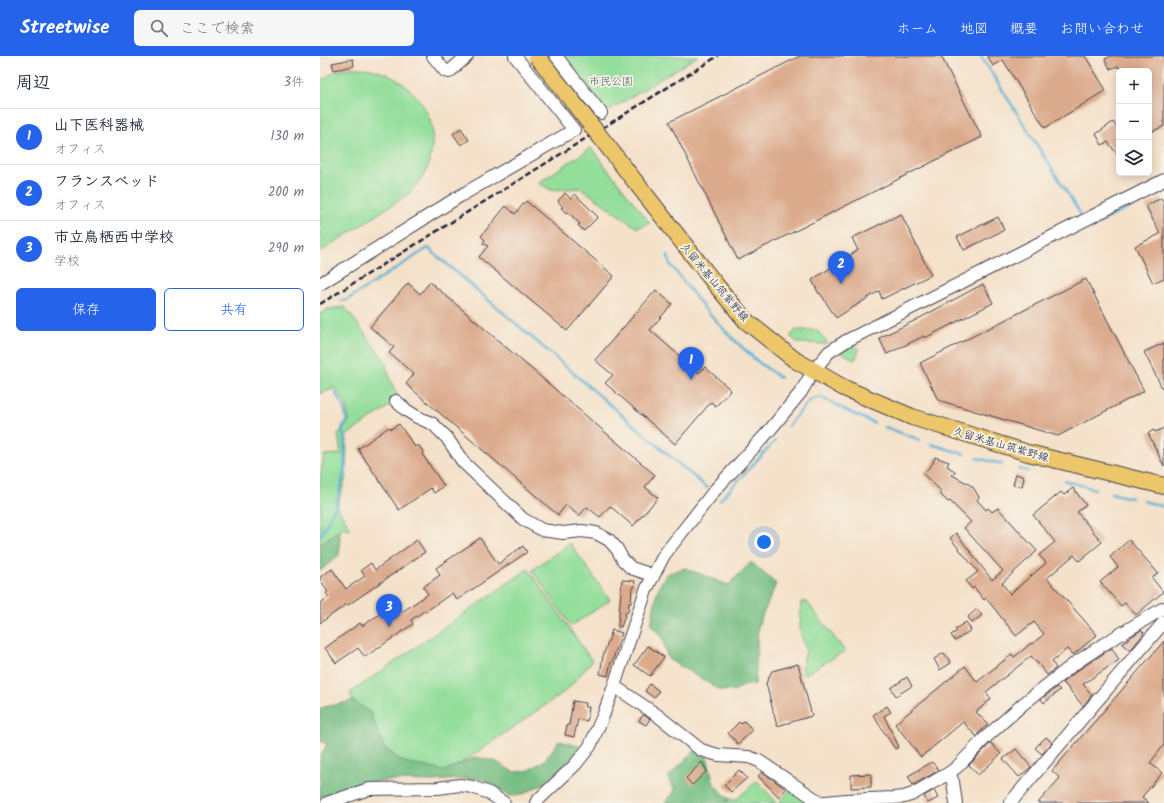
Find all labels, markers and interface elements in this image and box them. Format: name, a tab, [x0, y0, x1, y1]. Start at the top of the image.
search box	[134, 10, 414, 46]
text: Streetwise	[20, 13, 110, 43]
icon: search	[148, 17, 170, 39]
text: ここで検索	[180, 17, 255, 41]
text: ホーム	[897, 18, 938, 40]
text: 地図	[960, 18, 988, 40]
text: 概要	[1010, 18, 1038, 40]
text: お問い合わせ	[1060, 18, 1144, 40]
map controls	[1116, 68, 1152, 176]
button: +	[1116, 68, 1152, 104]
text: 周辺	[16, 70, 50, 97]
text: 3件	[284, 72, 304, 93]
park label: 市民公園	[589, 73, 633, 91]
button: −	[1116, 104, 1152, 140]
text: 山下医科器械	[54, 114, 144, 138]
text: 1	[27, 126, 31, 147]
text: 130 m	[270, 126, 304, 147]
text: オフィス	[54, 139, 106, 160]
button: layers	[1116, 140, 1152, 176]
text: フランスベッド	[54, 170, 159, 194]
text: 2	[25, 182, 33, 203]
text: 200 m	[268, 182, 304, 203]
text: オフィス	[54, 195, 106, 216]
text: 市立鳥栖西中学校	[54, 226, 174, 250]
text: 3	[25, 238, 33, 259]
text: 290 m	[268, 238, 304, 259]
street label: 久留米基山筑紫野線	[676, 239, 753, 326]
text: 学校	[54, 251, 80, 272]
pin: 2	[828, 251, 854, 284]
button: 保存	[16, 288, 156, 331]
button: 共有	[164, 288, 304, 331]
pin: 1	[678, 347, 704, 380]
street label: 久留米基山筑紫野線	[951, 423, 1051, 467]
your location	[754, 532, 774, 552]
pin: 3	[376, 594, 402, 627]

